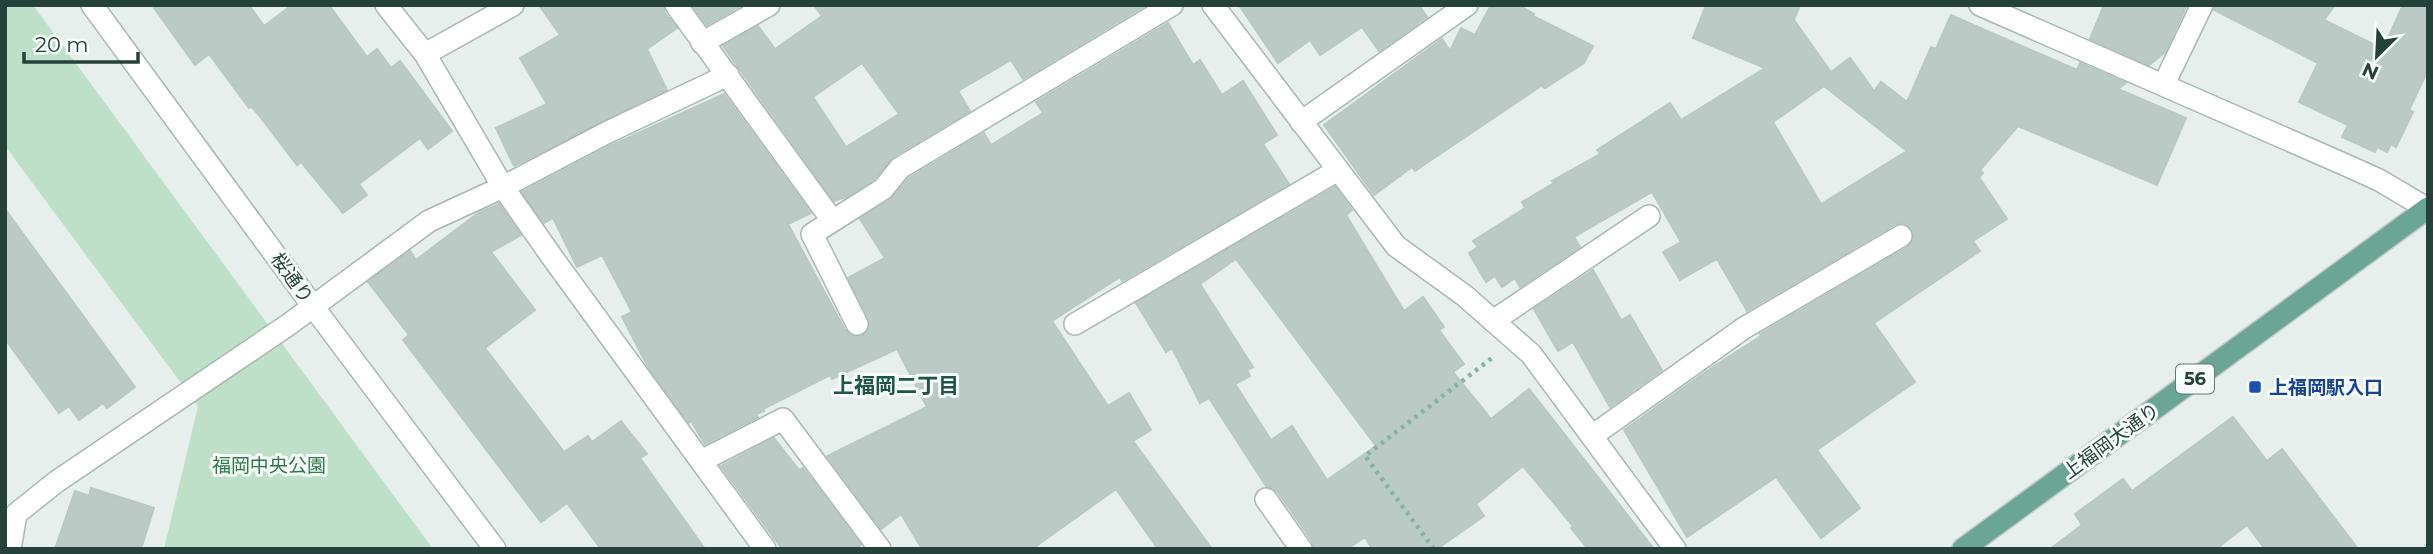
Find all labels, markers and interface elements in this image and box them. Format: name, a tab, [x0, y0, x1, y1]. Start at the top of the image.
scale bar	[24, 21, 138, 65]
north arrow	[2342, 21, 2412, 91]
text: 20 m	[35, 32, 89, 57]
text: N	[2359, 57, 2382, 85]
street label: 桜通り	[266, 248, 318, 308]
road number: 56	[2176, 365, 2214, 394]
district label: 上福岡二丁目	[833, 373, 959, 398]
place label: 上福岡駅入口	[2269, 376, 2383, 399]
marker: 上福岡駅入口	[2247, 379, 2263, 395]
street label: 上福岡大通り	[2058, 398, 2164, 484]
park label: 福岡中央公園	[212, 454, 326, 477]

